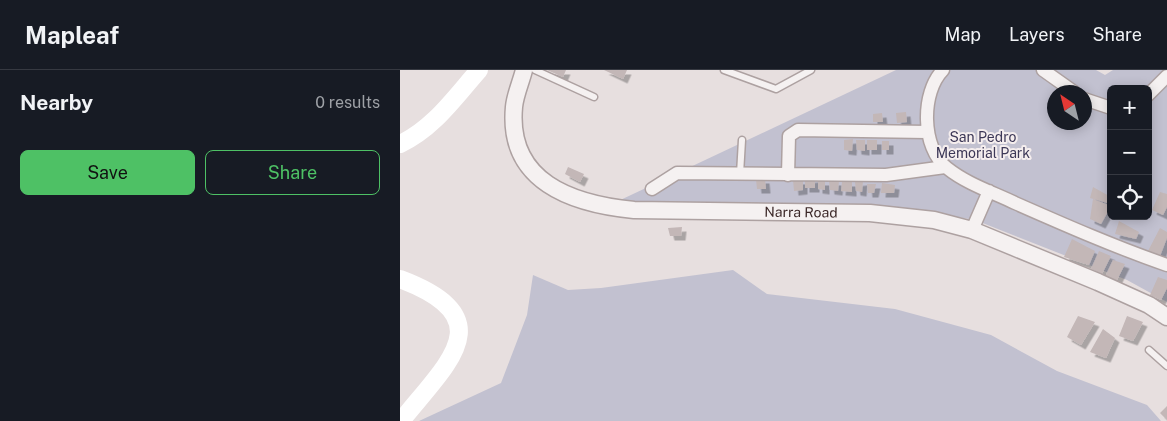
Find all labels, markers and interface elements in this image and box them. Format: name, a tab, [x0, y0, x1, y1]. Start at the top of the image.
text: Mapleaf	[25, 21, 119, 49]
text: Map	[945, 24, 981, 45]
text: Layers	[1009, 24, 1065, 45]
text: Share	[1093, 24, 1142, 45]
north arrow	[1047, 85, 1092, 130]
map controls	[1107, 85, 1152, 220]
button: +	[1107, 85, 1152, 130]
text: Nearby	[20, 90, 93, 115]
text: 0 results	[315, 93, 380, 112]
park label: San Pedro Memorial Park	[936, 129, 1030, 161]
button: −	[1107, 130, 1152, 175]
button: Save	[20, 150, 195, 195]
button: Share	[205, 150, 380, 195]
button: locate	[1107, 175, 1152, 220]
street label: Narra Road	[764, 204, 838, 221]

